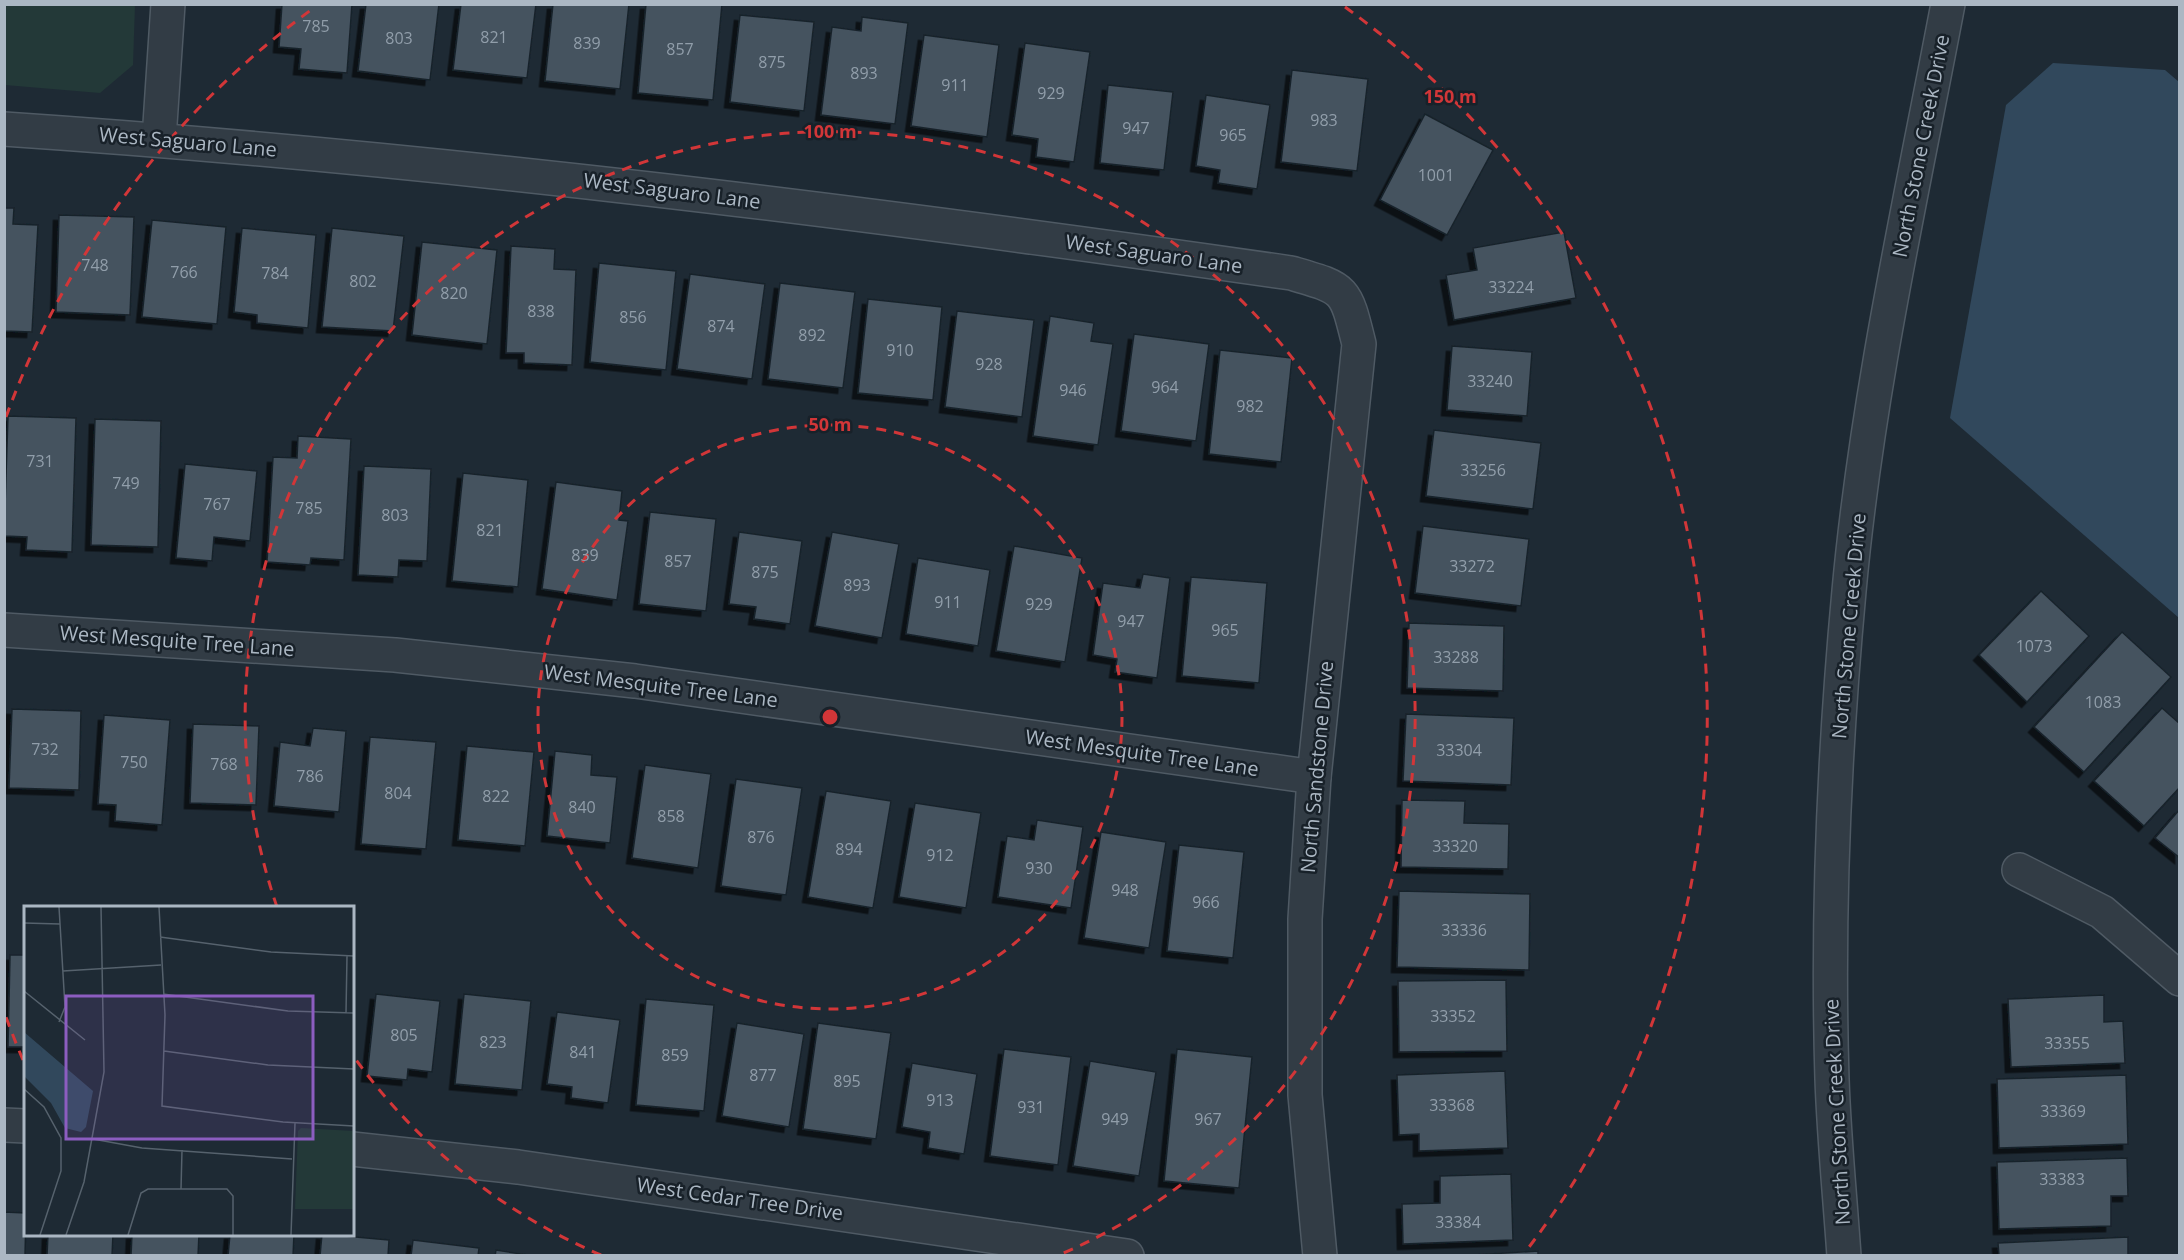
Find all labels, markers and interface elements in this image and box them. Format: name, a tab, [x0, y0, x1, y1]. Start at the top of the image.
house number: 785	[302, 15, 330, 37]
house number: 821	[480, 26, 508, 48]
house number: 803	[385, 27, 413, 49]
house number: 839	[573, 32, 601, 54]
street label: North Stone Creek Drive	[1886, 32, 1955, 260]
house number: 857	[666, 38, 694, 60]
house number: 875	[758, 51, 786, 73]
house number: 893	[850, 62, 878, 84]
house number: 911	[941, 74, 969, 96]
house number: 929	[1037, 82, 1065, 104]
text: 150 m	[1423, 84, 1477, 108]
house number: 983	[1310, 109, 1338, 131]
house number: 947	[1122, 117, 1150, 139]
text: 100 m	[803, 119, 857, 143]
street label: West Saguaro Lane	[98, 120, 278, 163]
house number: 965	[1219, 124, 1247, 146]
house number: 1001	[1418, 164, 1454, 186]
street label: West Saguaro Lane	[582, 166, 762, 215]
street label: West Saguaro Lane	[1064, 228, 1244, 279]
house number: 748	[81, 254, 109, 276]
house number: 766	[170, 261, 198, 283]
house number: 784	[261, 262, 289, 284]
house number: 802	[349, 270, 377, 292]
house number: 33224	[1488, 276, 1534, 298]
house number: 820	[440, 282, 468, 304]
house number: 838	[527, 300, 555, 322]
house number: 856	[619, 306, 647, 328]
house number: 874	[707, 315, 735, 337]
house number: 892	[798, 324, 826, 346]
house number: 910	[886, 339, 914, 361]
house number: 928	[975, 353, 1003, 375]
house number: 33240	[1467, 370, 1513, 392]
house number: 964	[1151, 376, 1179, 398]
house number: 946	[1059, 379, 1087, 401]
house number: 982	[1236, 395, 1264, 417]
text: 50 m	[809, 412, 851, 436]
house number: 731	[26, 450, 54, 472]
house number: 33256	[1460, 459, 1506, 481]
house number: 749	[112, 472, 140, 494]
house number: 767	[203, 493, 231, 515]
house number: 785	[295, 497, 323, 519]
house number: 803	[381, 504, 409, 526]
street label: North Stone Creek Drive	[1825, 512, 1872, 740]
house number: 821	[476, 519, 504, 541]
house number: 839	[571, 544, 599, 566]
house number: 857	[664, 550, 692, 572]
house number: 33272	[1449, 555, 1495, 577]
house number: 875	[751, 561, 779, 583]
house number: 893	[843, 574, 871, 596]
house number: 911	[934, 591, 962, 613]
house number: 929	[1025, 593, 1053, 615]
house number: 947	[1117, 610, 1145, 632]
street label: West Mesquite Tree Lane	[59, 619, 295, 662]
house number: 965	[1211, 619, 1239, 641]
house number: 1073	[2016, 635, 2052, 657]
house number: 33288	[1433, 646, 1479, 668]
street label: West Mesquite Tree Lane	[543, 658, 779, 713]
street label: North Sandstone Drive	[1294, 660, 1339, 874]
house number: 1083	[2085, 691, 2121, 713]
centre of rings	[820, 707, 840, 727]
street label: West Mesquite Tree Lane	[1024, 723, 1260, 782]
house number: 732	[31, 738, 59, 760]
house number: 33304	[1436, 739, 1482, 761]
house number: 750	[120, 751, 148, 773]
house number: 768	[210, 753, 238, 775]
house number: 786	[296, 765, 324, 787]
house number: 804	[384, 782, 412, 804]
house number: 822	[482, 785, 510, 807]
house number: 840	[568, 796, 596, 818]
house number: 858	[657, 805, 685, 827]
house number: 876	[747, 826, 775, 848]
house number: 33320	[1432, 835, 1478, 857]
house number: 894	[835, 838, 863, 860]
house number: 912	[926, 844, 954, 866]
house number: 930	[1025, 857, 1053, 879]
house number: 948	[1111, 879, 1139, 901]
house number: 966	[1192, 891, 1220, 913]
inset map	[24, 906, 354, 1236]
house number: 33336	[1441, 919, 1487, 941]
street label: North Stone Creek Drive	[1817, 998, 1856, 1226]
house number: 33352	[1430, 1005, 1476, 1027]
house number: 805	[390, 1024, 418, 1046]
house number: 823	[479, 1031, 507, 1053]
house number: 33355	[2044, 1032, 2090, 1054]
house number: 841	[569, 1041, 597, 1063]
house number: 859	[661, 1044, 689, 1066]
house number: 877	[749, 1064, 777, 1086]
house number: 895	[833, 1070, 861, 1092]
house number: 913	[926, 1089, 954, 1111]
house number: 33368	[1429, 1094, 1475, 1116]
house number: 931	[1017, 1096, 1045, 1118]
house number: 33369	[2040, 1100, 2086, 1122]
house number: 949	[1101, 1108, 1129, 1130]
house number: 967	[1194, 1108, 1222, 1130]
house number: 33383	[2039, 1168, 2085, 1190]
street label: West Cedar Tree Drive	[635, 1171, 845, 1226]
house number: 33384	[1435, 1211, 1481, 1233]

